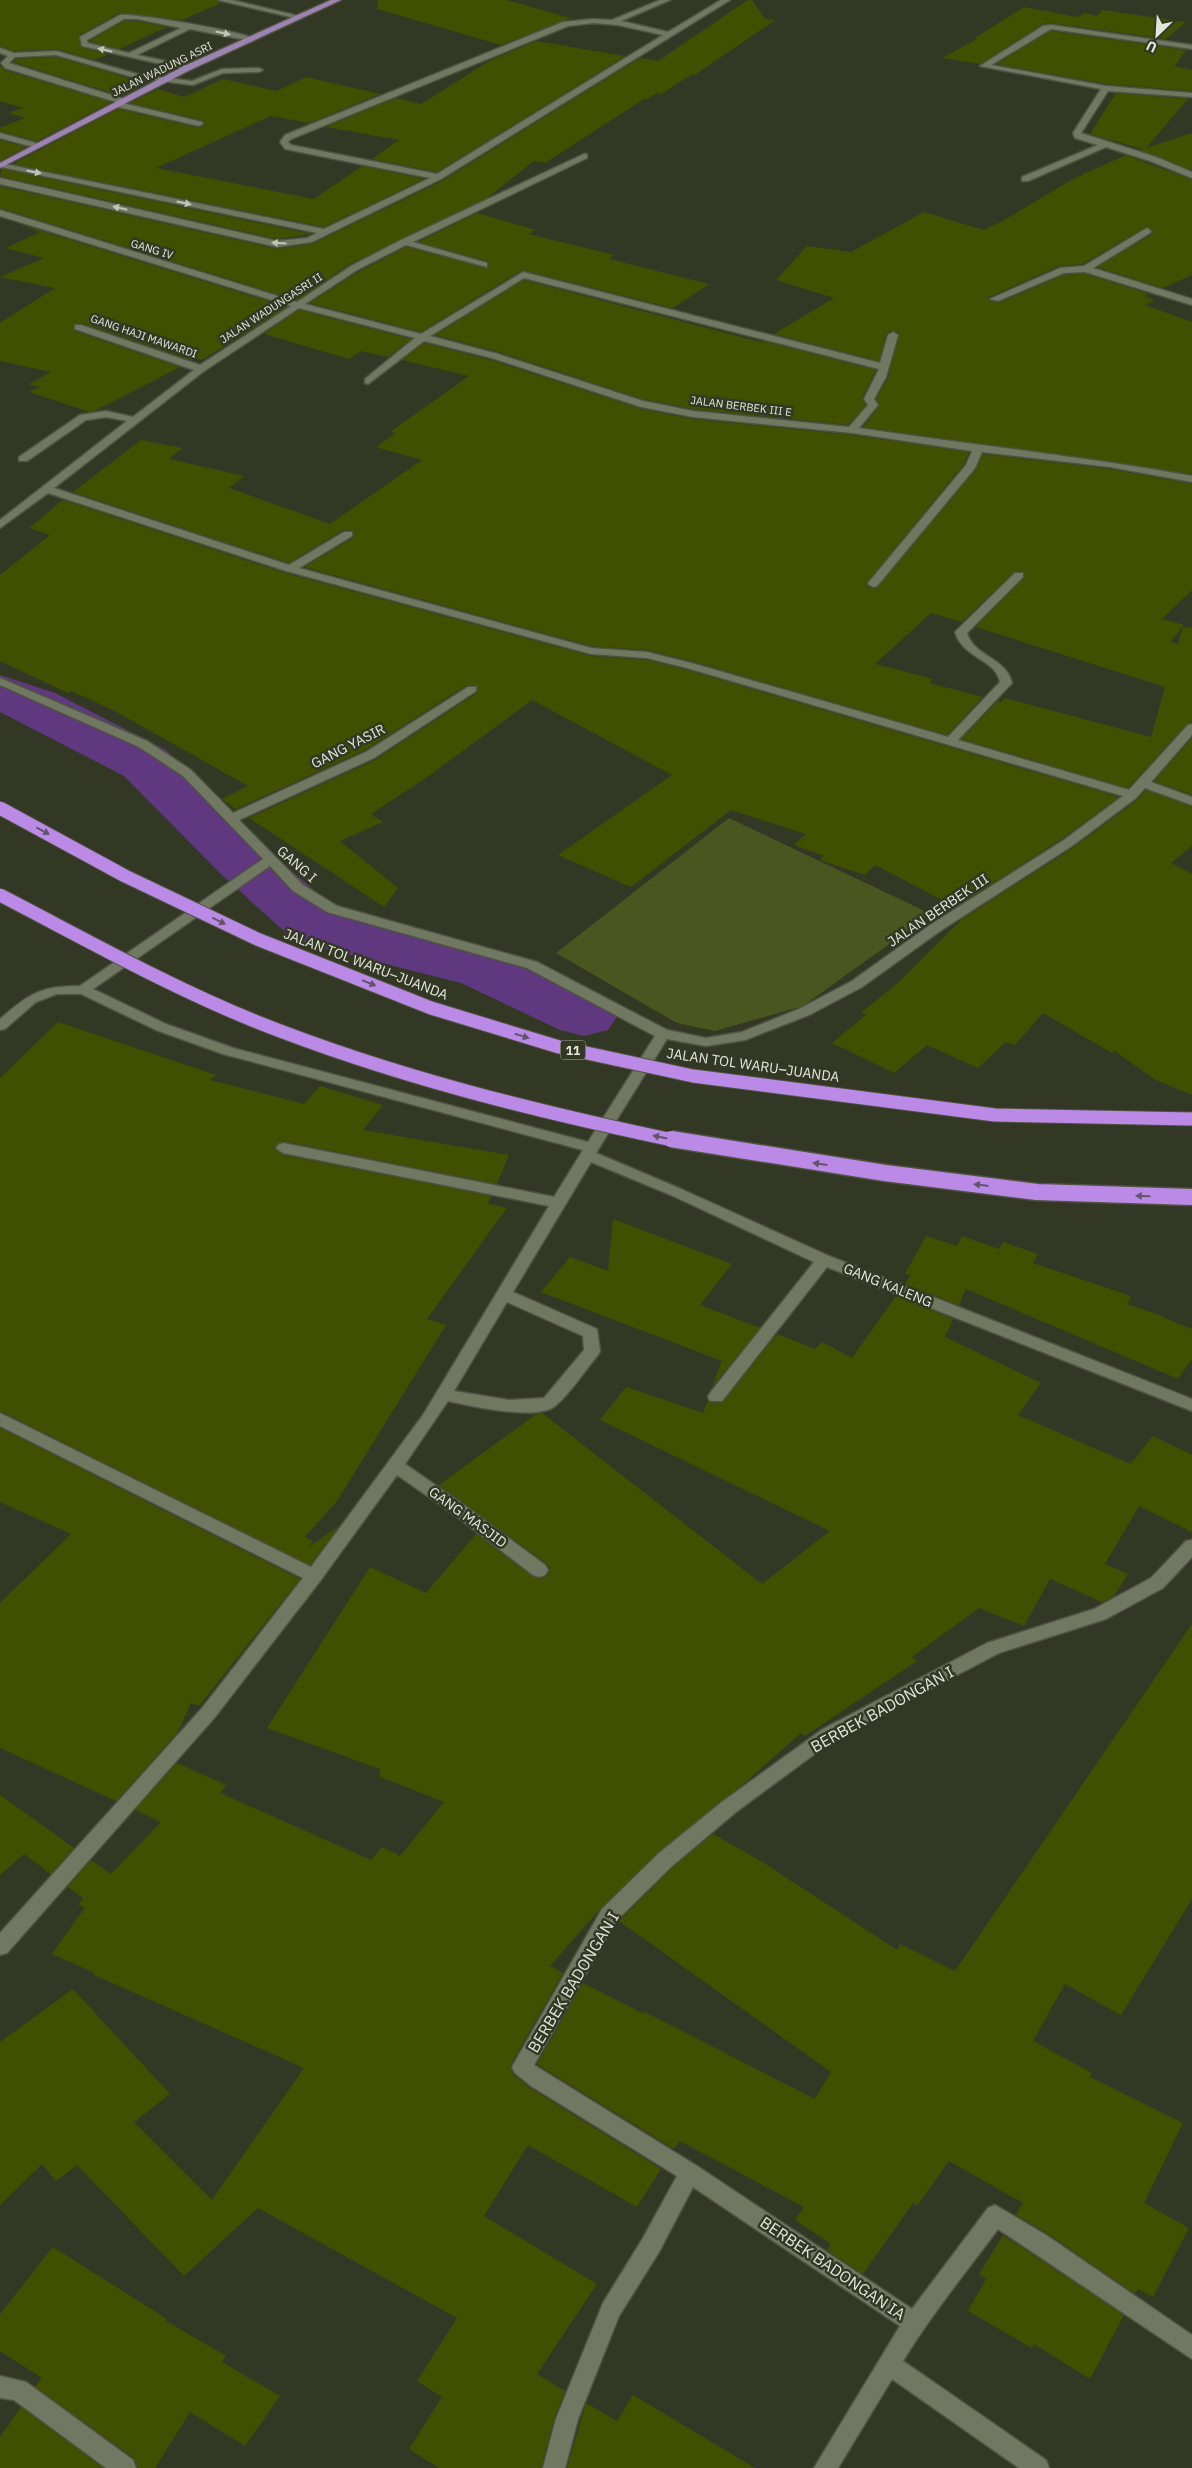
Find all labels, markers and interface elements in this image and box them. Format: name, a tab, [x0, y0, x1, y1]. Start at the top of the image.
north arrow	[1132, 10, 1182, 60]
one-way arrow	[215, 29, 230, 37]
text: U	[1143, 37, 1160, 57]
street label: JALAN WADUNG ASRI	[109, 39, 215, 99]
one-way arrow	[97, 46, 112, 54]
one-way arrow	[27, 168, 42, 176]
one-way arrow	[176, 199, 191, 207]
one-way arrow	[111, 204, 127, 212]
street label: GANG IV	[129, 236, 175, 262]
one-way arrow	[270, 238, 286, 246]
street label: JALAN WADUNGASRI II	[217, 270, 325, 346]
street label: GANG HAJI MAWARDI	[89, 311, 199, 361]
street label: JALAN BERBEK III E	[690, 393, 792, 419]
street label: GANG YASIR	[308, 720, 388, 772]
one-way arrow	[36, 827, 50, 835]
street label: GANG I	[273, 842, 321, 886]
street label: JALAN BERBEK III	[884, 870, 992, 950]
one-way arrow	[212, 917, 226, 925]
street label: JALAN TOL WARU–JUANDA	[281, 924, 451, 1004]
one-way arrow	[362, 980, 376, 988]
one-way arrow	[515, 1032, 530, 1040]
road number: 11	[560, 1040, 586, 1060]
street label: JALAN TOL WARU–JUANDA	[665, 1044, 841, 1086]
one-way arrow	[651, 1133, 667, 1141]
one-way arrow	[812, 1159, 828, 1167]
one-way arrow	[973, 1181, 989, 1189]
one-way arrow	[1135, 1191, 1151, 1199]
street label: GANG KALENG	[841, 1259, 935, 1311]
street label: GANG MASJID	[425, 1483, 511, 1551]
street label: BERBEK BADONGAN I	[807, 1661, 957, 1757]
street label: BERBEK BADONGAN I	[523, 1908, 623, 2056]
street label: BERBEK BADONGAN IA	[757, 2212, 909, 2324]

